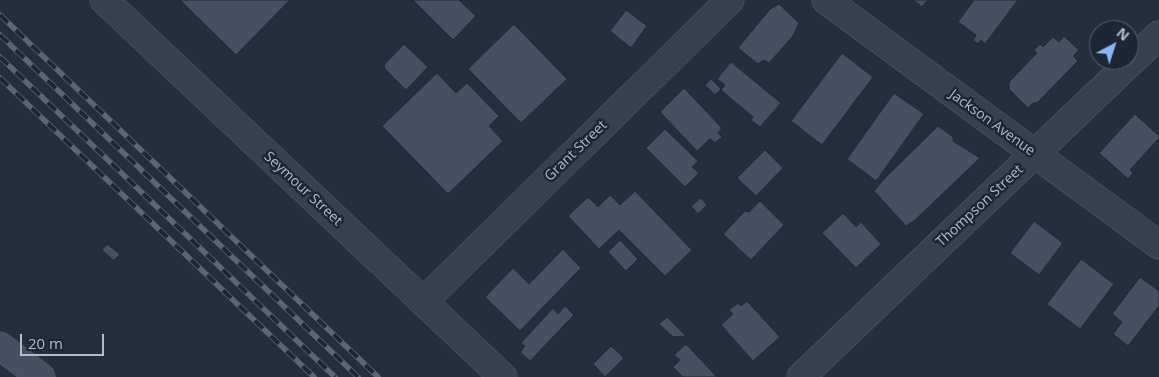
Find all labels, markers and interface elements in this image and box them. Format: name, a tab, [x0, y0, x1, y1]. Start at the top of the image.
north arrow	[1089, 20, 1139, 70]
text: N	[1113, 23, 1134, 45]
street label: Jackson Avenue	[946, 86, 1038, 160]
street label: Grant Street	[541, 117, 611, 185]
street label: Seymour Street	[260, 148, 346, 230]
street label: Thompson Street	[933, 161, 1027, 251]
scale bar	[22, 324, 106, 356]
text: 20 m	[28, 333, 63, 353]

